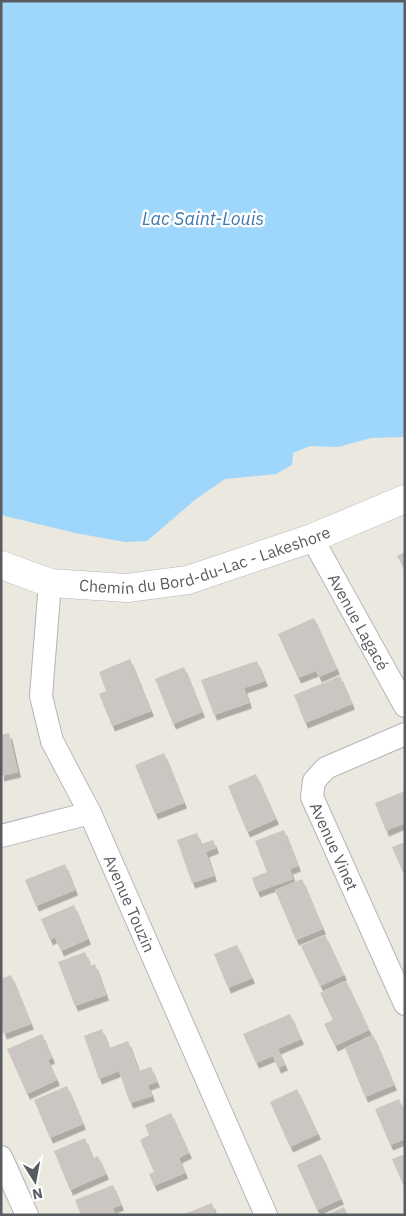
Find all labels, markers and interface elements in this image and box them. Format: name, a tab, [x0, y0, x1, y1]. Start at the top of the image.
water label: Lac Saint-Louis	[142, 207, 264, 230]
street label: Chemin du Bord-du-Lac - Lakeshore	[78, 521, 333, 598]
street label: Avenue Lagacé	[324, 570, 393, 674]
street label: Avenue Vinet	[306, 799, 363, 894]
street label: Avenue Touzin	[100, 852, 160, 955]
north arrow	[10, 1156, 60, 1206]
text: N	[31, 1184, 44, 1204]

